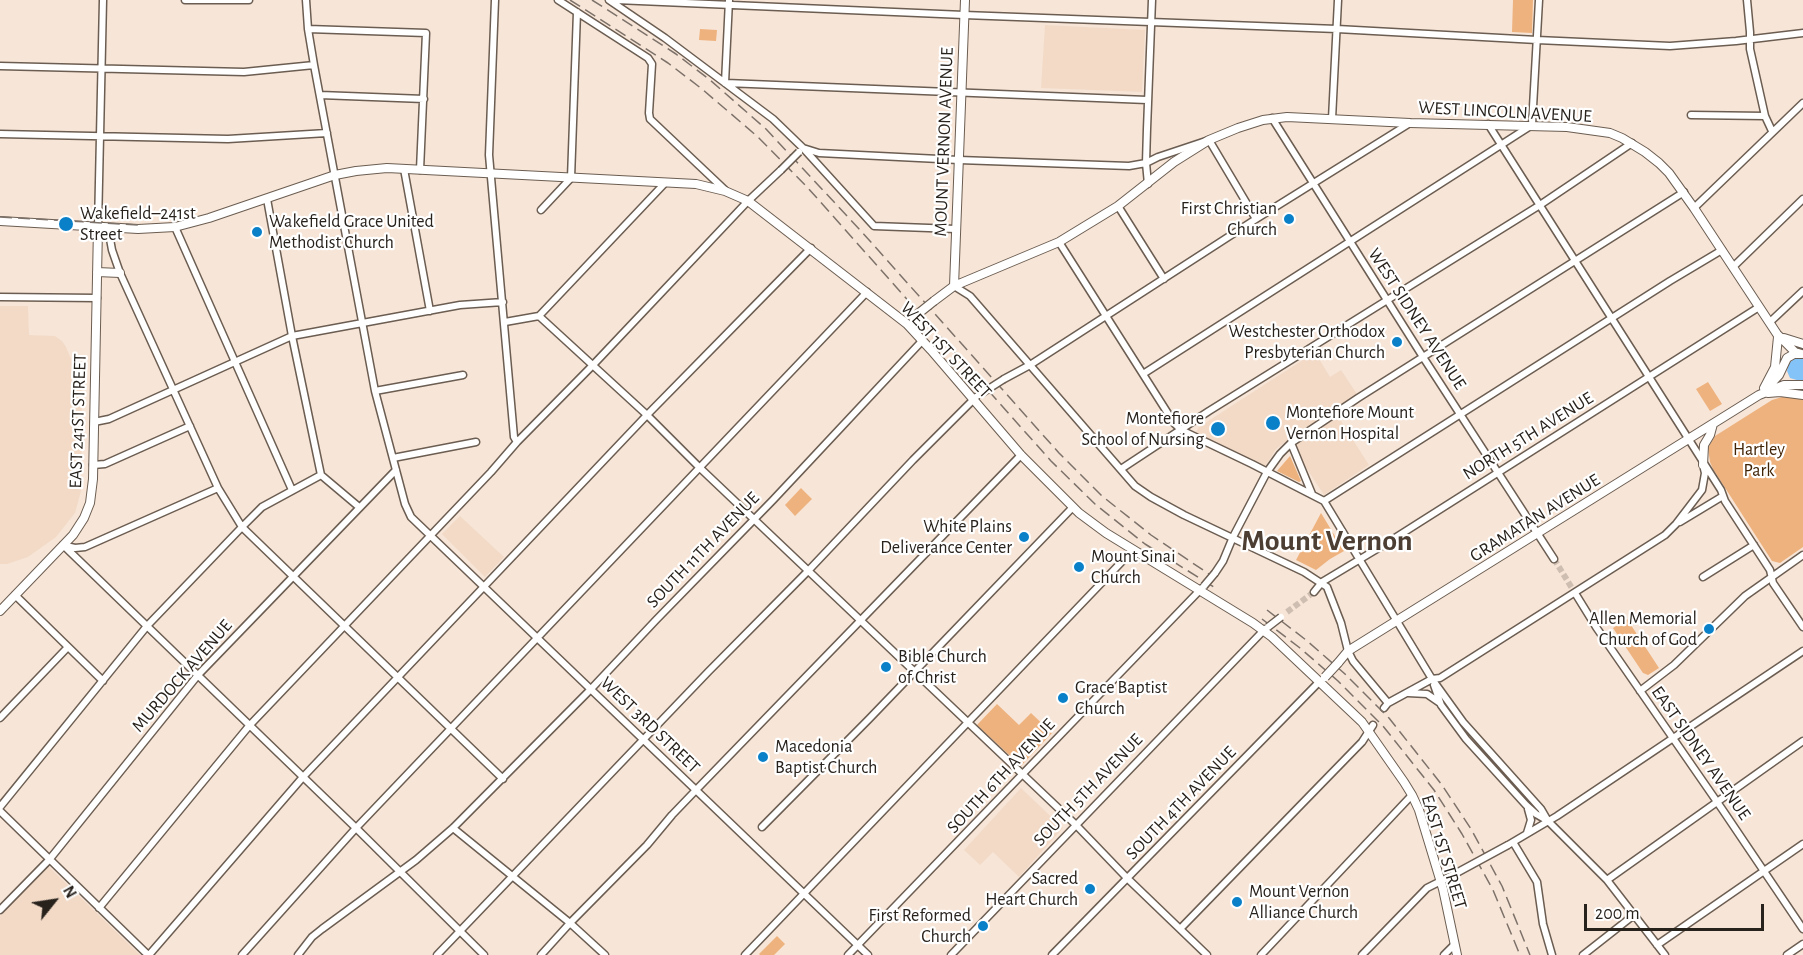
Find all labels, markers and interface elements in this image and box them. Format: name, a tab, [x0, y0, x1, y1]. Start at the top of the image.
street label: MOUNT VERNON AVENUE	[930, 47, 958, 237]
street label: WEST LINCOLN AVENUE	[1418, 97, 1592, 127]
place label: First Christian Church	[1181, 198, 1277, 240]
place label: Wakefield–241st Street	[80, 203, 196, 246]
place label: Wakefield Grace United Methodist Church	[269, 211, 434, 254]
marker: First Christian Church	[1282, 212, 1296, 226]
marker: Wakefield–241st Street	[57, 215, 75, 233]
marker: Wakefield Grace United Methodist Church	[250, 225, 264, 239]
street label: WEST SIDNEY AVENUE	[1363, 244, 1471, 394]
street label: WEST 1ST STREET	[896, 297, 996, 403]
place label: Westchester Orthodox Presbyterian Church	[1229, 321, 1385, 364]
marker: Westchester Orthodox Presbyterian Church	[1390, 335, 1404, 349]
street label: EAST 241ST STREET	[65, 353, 91, 489]
street label: NORTH 5TH AVENUE	[1459, 387, 1597, 485]
place label: Montefiore Mount Vernon Hospital	[1286, 402, 1414, 444]
place label: Montefiore School of Nursing	[1082, 408, 1204, 450]
marker: Montefiore Mount Vernon Hospital	[1264, 414, 1282, 432]
marker: Montefiore School of Nursing	[1209, 420, 1227, 438]
park label: Hartley Park	[1733, 439, 1785, 482]
street label: GRAMATAN AVENUE	[1466, 469, 1604, 567]
street label: SOUTH 11TH AVENUE	[642, 488, 764, 612]
place label: White Plains Deliverance Center	[880, 516, 1012, 558]
district label: Mount Vernon	[1241, 523, 1413, 559]
marker: White Plains Deliverance Center	[1017, 530, 1031, 544]
place label: Mount Sinai Church	[1091, 546, 1175, 588]
marker: Mount Sinai Church	[1072, 560, 1086, 574]
place label: Allen Memorial Church of God	[1589, 608, 1697, 650]
street label: MURDOCK AVENUE	[127, 615, 237, 737]
marker: Allen Memorial Church of God	[1702, 622, 1716, 636]
place label: Bible Church of Christ	[898, 646, 987, 688]
marker: Bible Church of Christ	[879, 660, 893, 674]
street label: WEST 3RD STREET	[596, 672, 704, 778]
place label: Grace Baptist Church	[1075, 677, 1167, 720]
street label: EAST SIDNEY AVENUE	[1647, 682, 1755, 824]
marker: Grace Baptist Church	[1056, 691, 1070, 705]
street label: SOUTH 6TH AVENUE	[942, 714, 1060, 838]
street label: SOUTH 5TH AVENUE	[1029, 729, 1147, 851]
place label: Macedonia Baptist Church	[775, 736, 877, 778]
street label: SOUTH 4TH AVENUE	[1121, 742, 1241, 864]
marker: Macedonia Baptist Church	[756, 750, 770, 764]
street label: EAST 1ST STREET	[1416, 792, 1472, 912]
place label: Sacred Heart Church	[985, 868, 1078, 910]
north arrow	[24, 871, 84, 931]
place label: Mount Vernon Alliance Church	[1249, 881, 1358, 924]
marker: Sacred Heart Church	[1083, 882, 1097, 896]
text: N	[60, 883, 79, 901]
scale bar	[1587, 892, 1767, 930]
marker: Mount Vernon Alliance Church	[1230, 895, 1244, 909]
place label: First Reformed Church	[868, 905, 971, 948]
text: 200 m	[1595, 905, 1640, 923]
marker: First Reformed Church	[976, 919, 990, 933]

